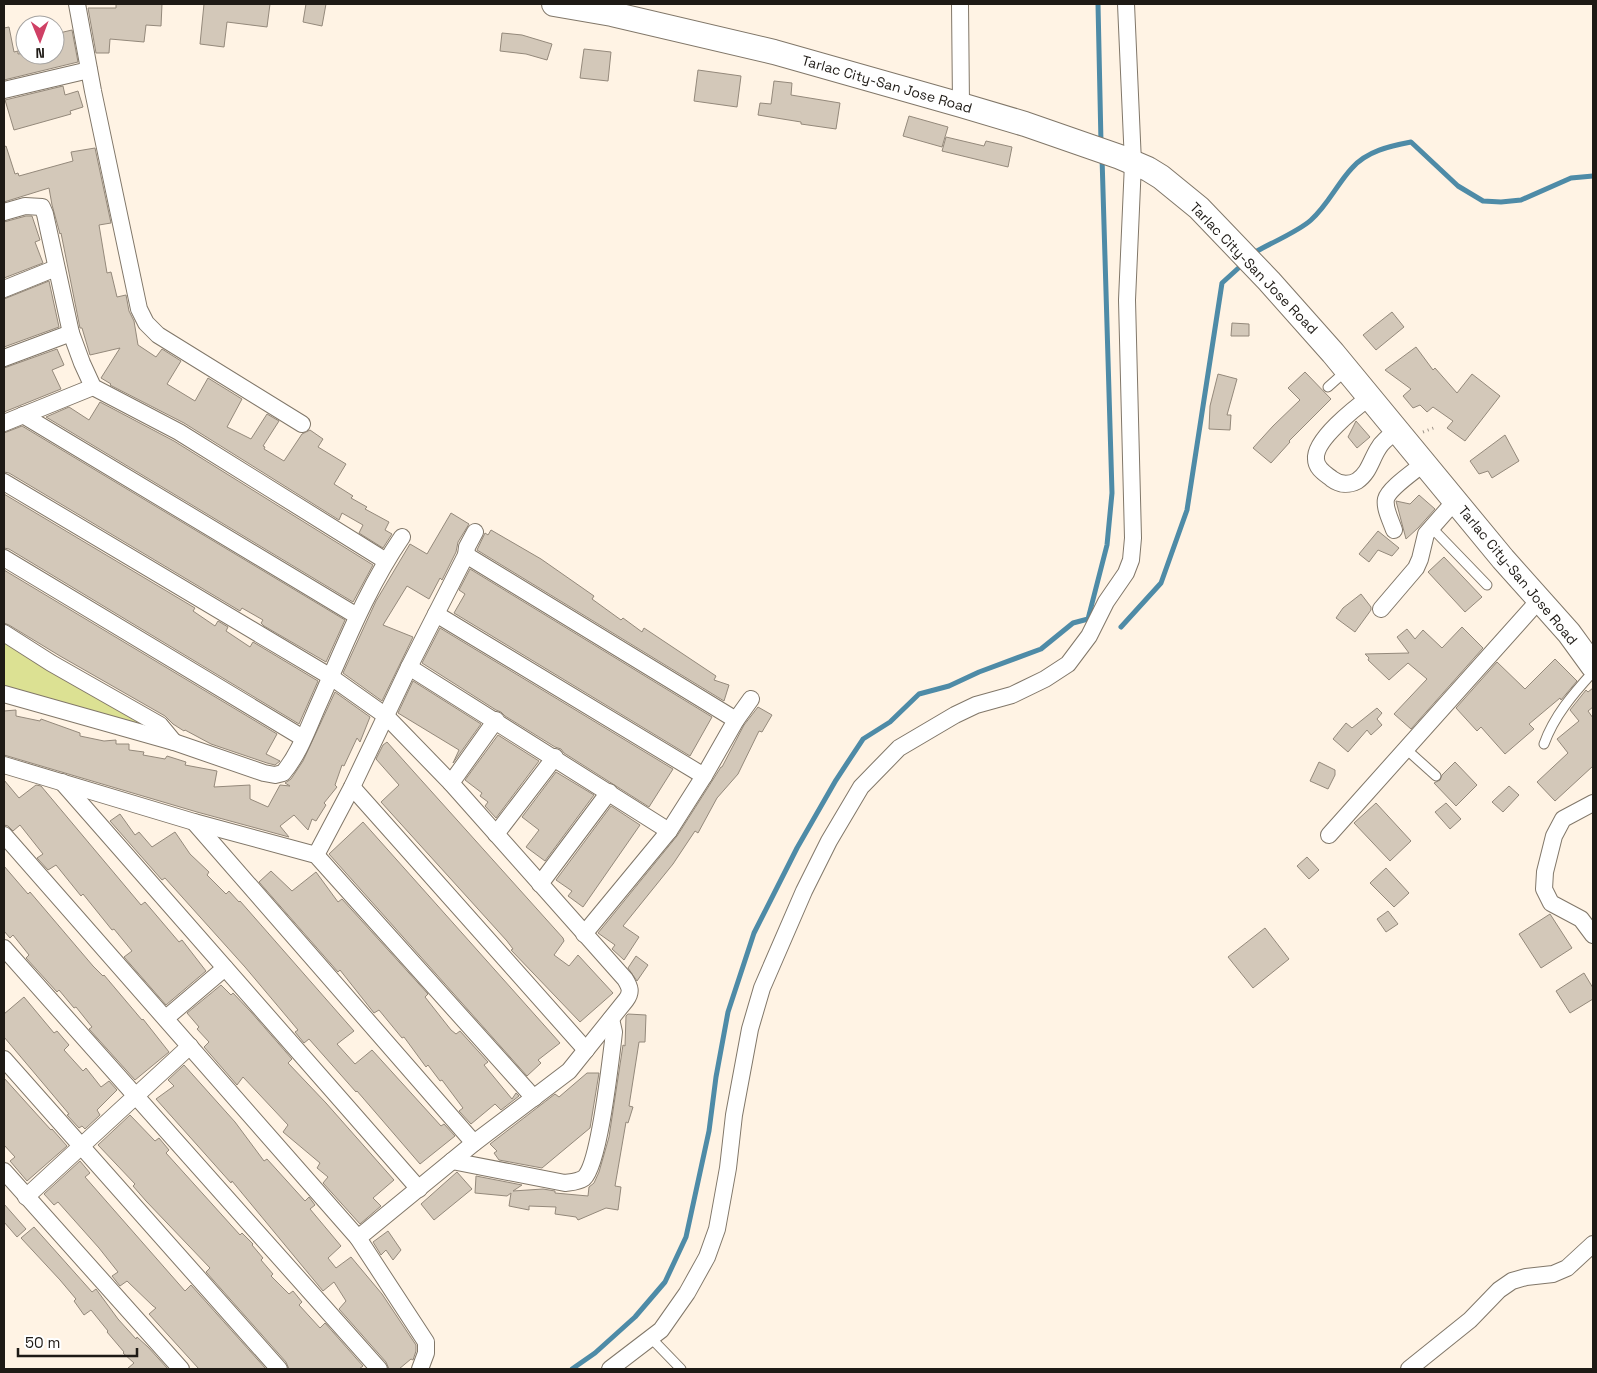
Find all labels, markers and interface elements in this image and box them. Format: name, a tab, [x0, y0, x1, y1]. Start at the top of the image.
north arrow	[15, 15, 65, 65]
text: N	[35, 44, 45, 62]
street label: Tarlac City-San Jose Road	[800, 51, 974, 117]
street label: Tarlac City-San Jose Road	[1186, 198, 1322, 338]
street label: Tarlac City-San Jose Road	[1454, 502, 1582, 648]
scale bar	[18, 1326, 136, 1358]
text: 50 m	[25, 1333, 60, 1352]

